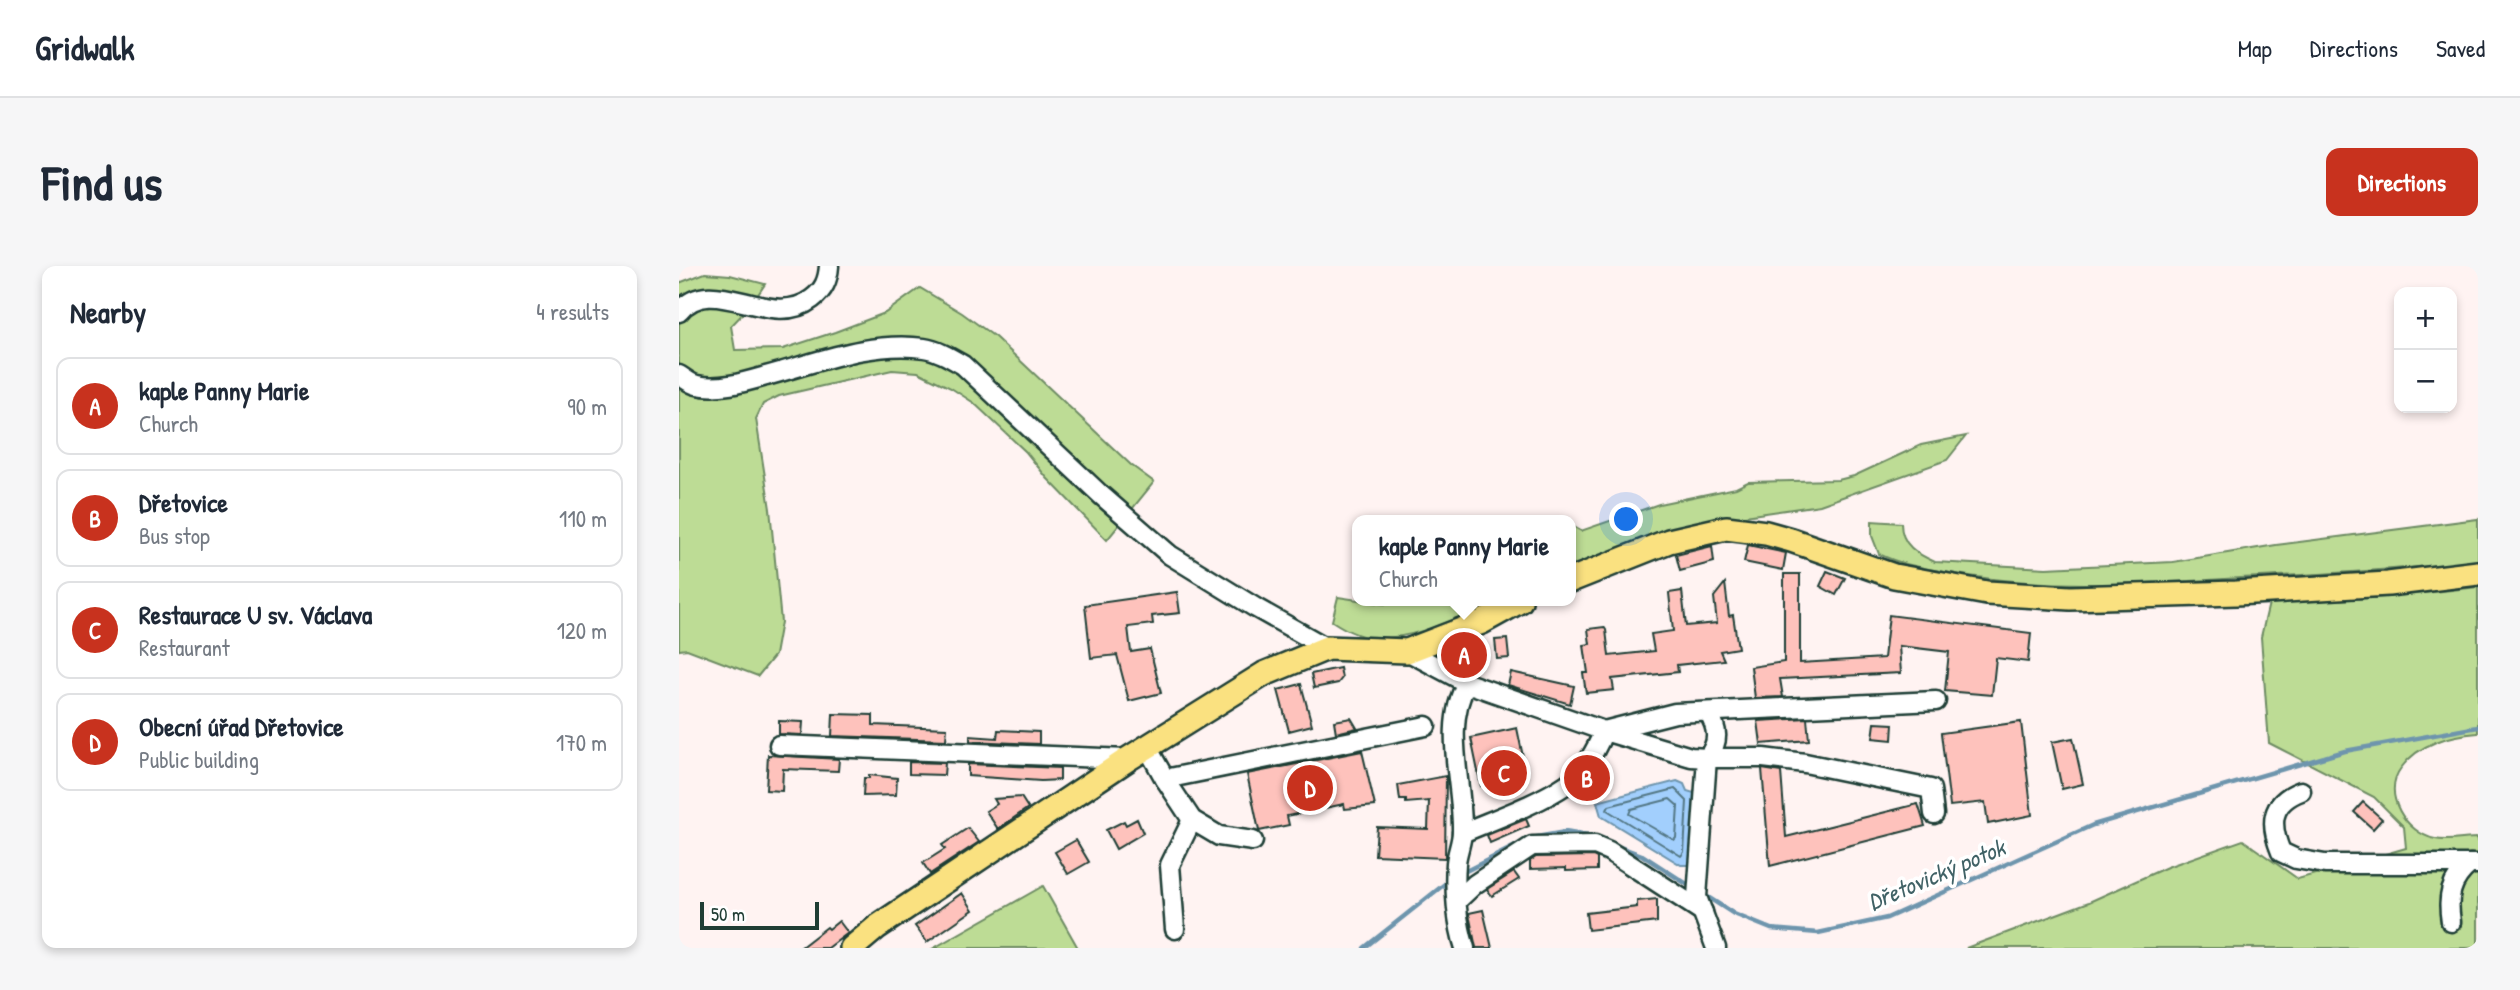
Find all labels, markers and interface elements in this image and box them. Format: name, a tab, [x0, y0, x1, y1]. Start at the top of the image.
text: Gridwalk	[35, 26, 135, 70]
text: Map	[2238, 32, 2272, 64]
text: Directions	[2310, 32, 2398, 64]
text: Saved	[2436, 32, 2485, 64]
button: Directions	[2326, 148, 2478, 216]
text: Find us	[42, 149, 162, 215]
map controls	[2394, 287, 2457, 413]
button: +	[2394, 287, 2457, 350]
text: Nearby	[70, 292, 146, 332]
text: 4 results	[536, 296, 609, 327]
button: −	[2394, 350, 2457, 413]
text: kaple Panny Marie	[139, 373, 309, 408]
text: A	[89, 391, 101, 422]
text: 90 m	[567, 391, 607, 422]
text: Church	[139, 408, 198, 439]
text: Dřetovice	[139, 485, 228, 520]
your location	[1609, 502, 1643, 536]
text: B	[89, 503, 101, 534]
text: 110 m	[559, 503, 607, 534]
popup	[1352, 515, 1576, 606]
text: Bus stop	[139, 520, 210, 551]
text: kaple Panny Marie	[1379, 528, 1549, 563]
text: Church	[1379, 563, 1438, 594]
text: Restaurace U sv. Václava	[139, 597, 372, 632]
text: C	[89, 615, 101, 646]
text: 120 m	[557, 615, 607, 646]
pin: A	[1441, 629, 1487, 681]
text: Restaurant	[139, 632, 230, 663]
text: Obecní úřad Dřetovice	[139, 709, 344, 744]
text: D	[90, 727, 100, 758]
text: 170 m	[556, 727, 607, 758]
text: Public building	[139, 744, 259, 775]
pin: C	[1481, 747, 1527, 799]
pin: B	[1564, 752, 1610, 804]
pin: D	[1287, 762, 1333, 814]
water label: Dřetovický potok	[1863, 830, 2012, 918]
scale bar	[700, 899, 819, 931]
text: 50 m	[711, 901, 745, 927]

